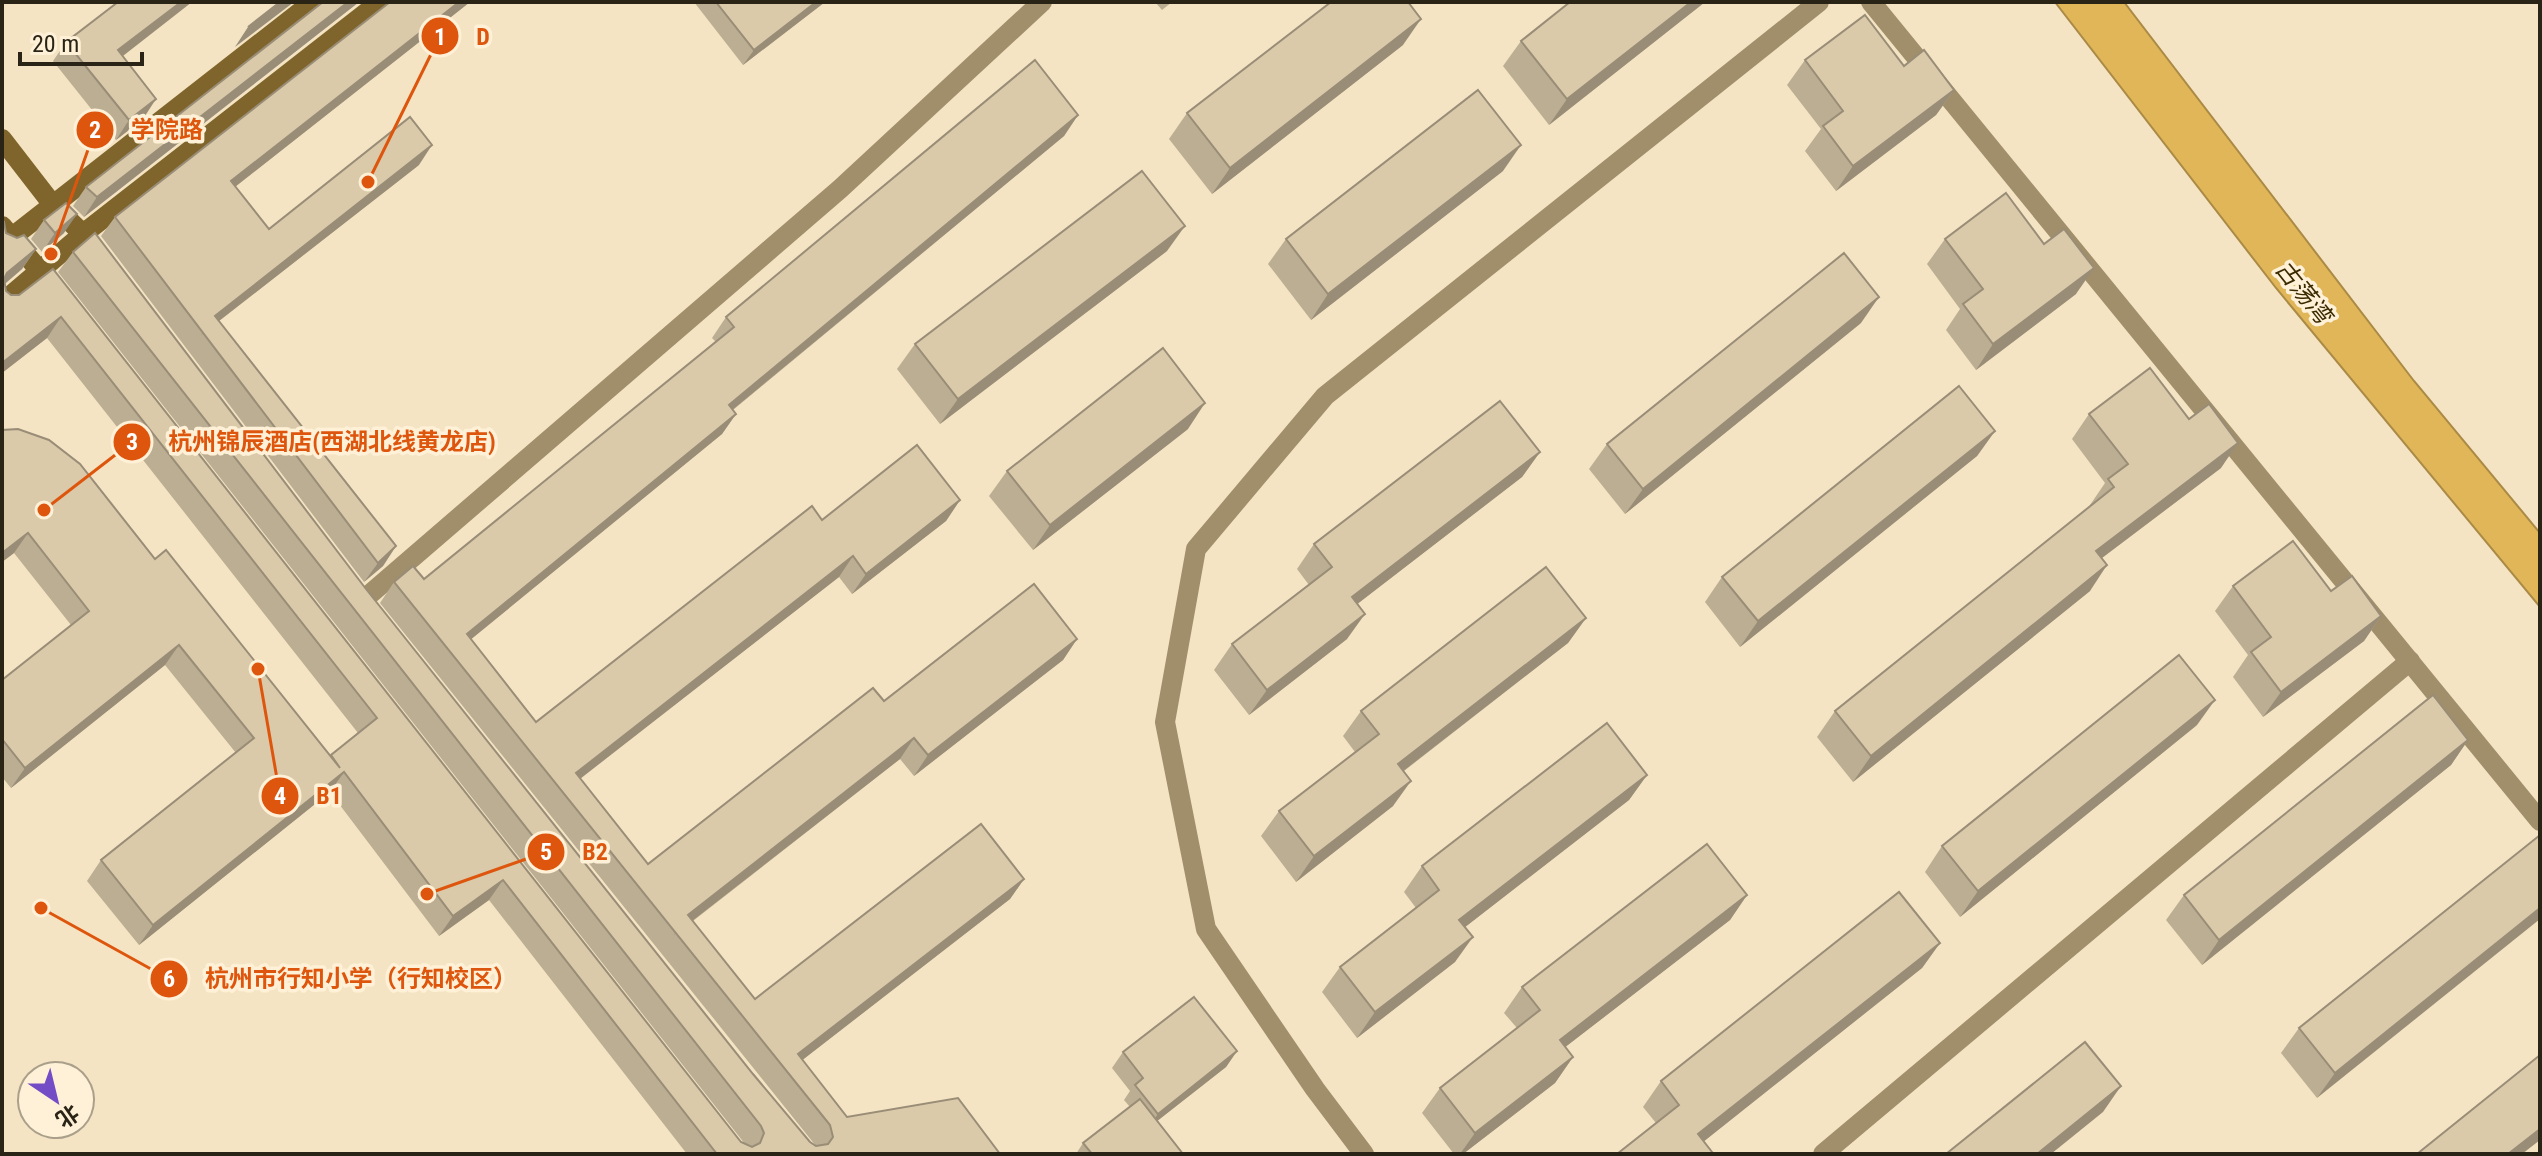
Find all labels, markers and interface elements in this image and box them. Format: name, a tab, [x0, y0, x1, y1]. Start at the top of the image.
callout: D	[420, 12, 505, 60]
scale bar	[20, 16, 142, 66]
text: 1	[434, 23, 446, 51]
text: D	[476, 23, 490, 51]
text: 20 m	[32, 30, 79, 58]
callout: 学院路	[75, 106, 219, 154]
text: 2	[89, 116, 101, 144]
text: 学院路	[131, 116, 203, 144]
water label: 古荡湾	[2269, 255, 2339, 332]
callout: 杭州锦辰酒店(西湖北线黄龙店)	[112, 418, 512, 466]
text: 3	[126, 428, 138, 456]
text: 杭州锦辰酒店(西湖北线黄龙店)	[168, 428, 496, 456]
callout: B1	[260, 772, 358, 820]
text: 4	[274, 782, 286, 810]
text: B1	[316, 782, 342, 810]
callout: B2	[526, 828, 624, 876]
text: 5	[540, 838, 552, 866]
text: B2	[582, 838, 608, 866]
callout: 杭州市行知小学（行知校区）	[149, 955, 533, 1003]
text: 6	[163, 965, 175, 993]
text: 杭州市行知小学（行知校区）	[205, 965, 517, 993]
north arrow	[16, 1060, 96, 1140]
text: 北	[51, 1099, 83, 1133]

